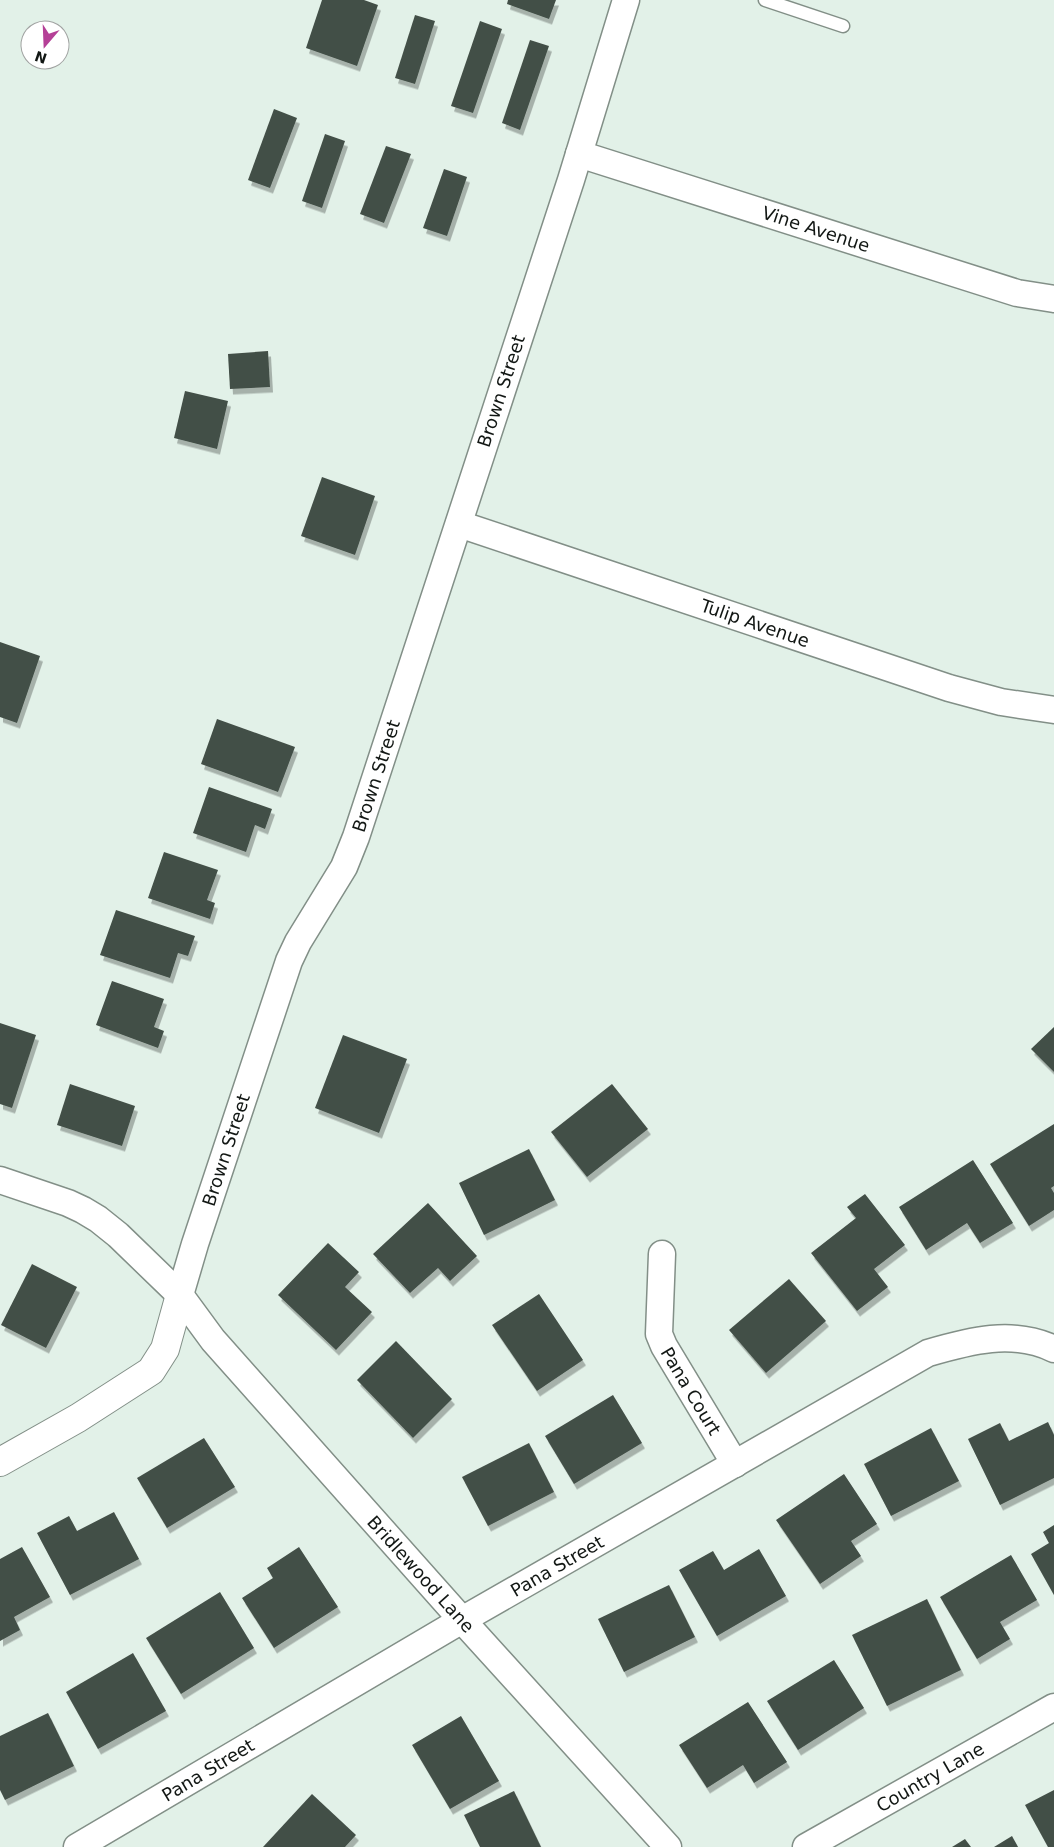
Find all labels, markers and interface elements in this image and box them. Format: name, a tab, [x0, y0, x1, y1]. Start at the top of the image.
north arrow	[20, 20, 70, 70]
text: N	[33, 48, 49, 67]
street label: Vine Avenue	[759, 202, 873, 256]
street label: Brown Street	[473, 332, 529, 450]
street label: Tulip Avenue	[697, 594, 812, 651]
street label: Brown Street	[348, 717, 404, 835]
street label: Brown Street	[198, 1091, 254, 1209]
street label: Pana Court	[657, 1343, 725, 1439]
street label: Bridlewood Lane	[363, 1511, 479, 1637]
street label: Pana Street	[507, 1531, 607, 1601]
street label: Pana Street	[158, 1734, 258, 1806]
street label: Country Lane	[872, 1738, 988, 1816]

